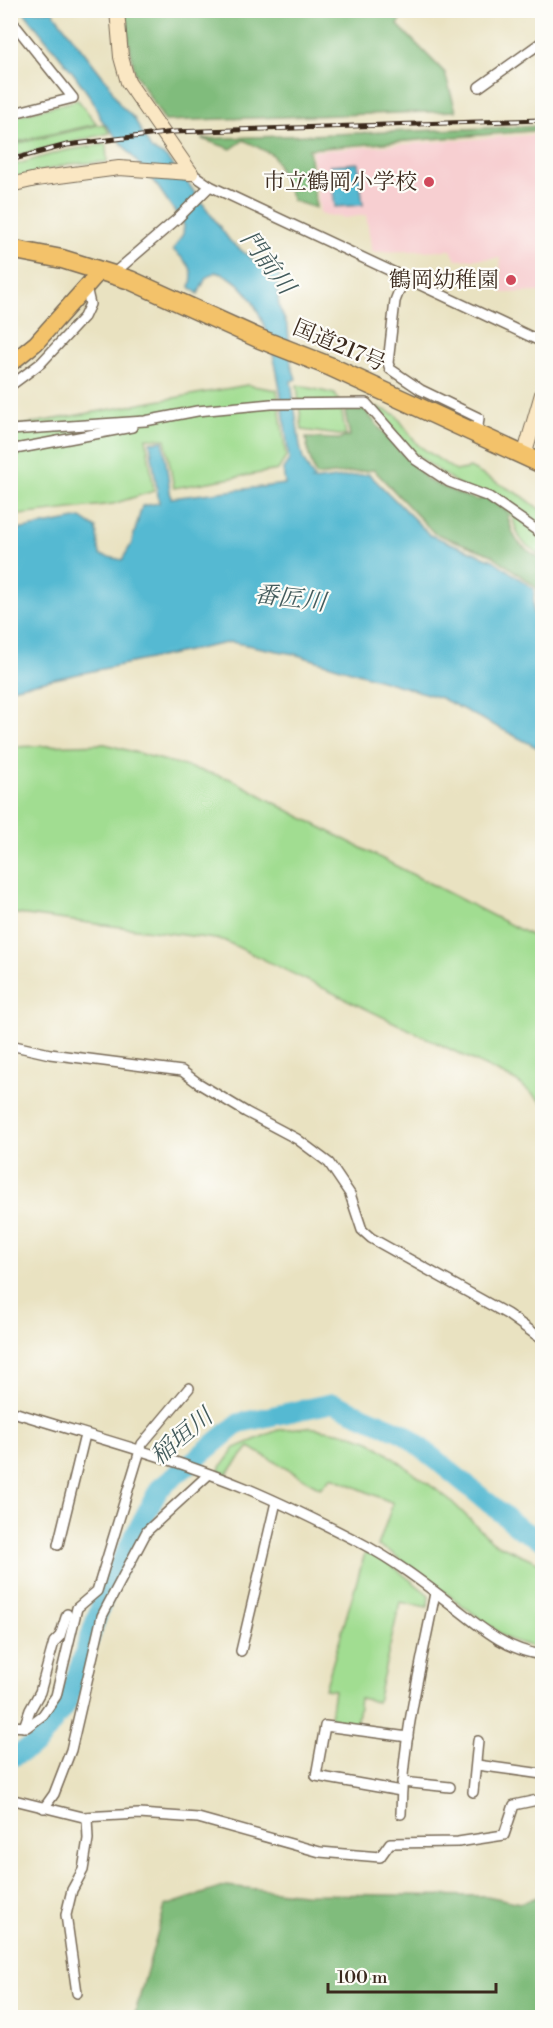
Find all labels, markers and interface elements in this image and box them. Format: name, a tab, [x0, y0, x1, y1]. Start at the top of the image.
place label: 市立鶴岡小学校	[263, 169, 417, 196]
marker: 市立鶴岡小学校	[422, 175, 436, 189]
water label: 門前川	[233, 225, 302, 303]
place label: 鶴岡幼稚園	[389, 267, 499, 294]
marker: 鶴岡幼稚園	[504, 273, 518, 287]
street label: 国道217号	[289, 314, 389, 378]
water label: 番匠川	[252, 580, 331, 619]
water label: 稲垣川	[145, 1400, 222, 1472]
scale bar	[328, 1956, 496, 1994]
text: 100 m	[337, 1966, 388, 1989]

